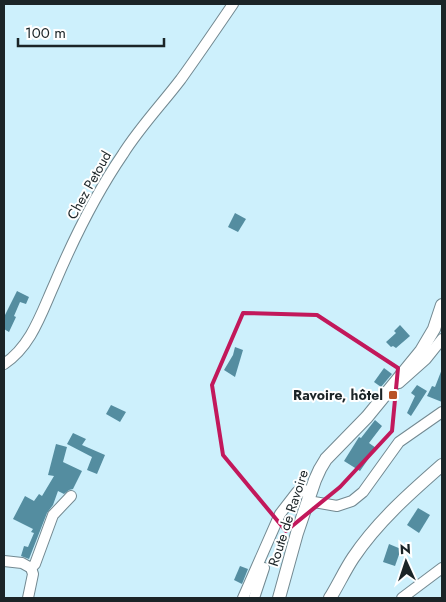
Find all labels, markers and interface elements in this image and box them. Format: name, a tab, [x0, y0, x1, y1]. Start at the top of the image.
scale bar	[18, 15, 164, 47]
text: 100 m	[25, 22, 66, 44]
street label: Chez Petoud	[62, 147, 116, 223]
place label: Ravoire, hôtel	[293, 385, 383, 405]
marker: Ravoire, hôtel	[387, 389, 399, 401]
street label: Route de Ravoire	[263, 467, 313, 569]
north arrow	[381, 537, 431, 587]
text: N	[399, 539, 411, 559]

